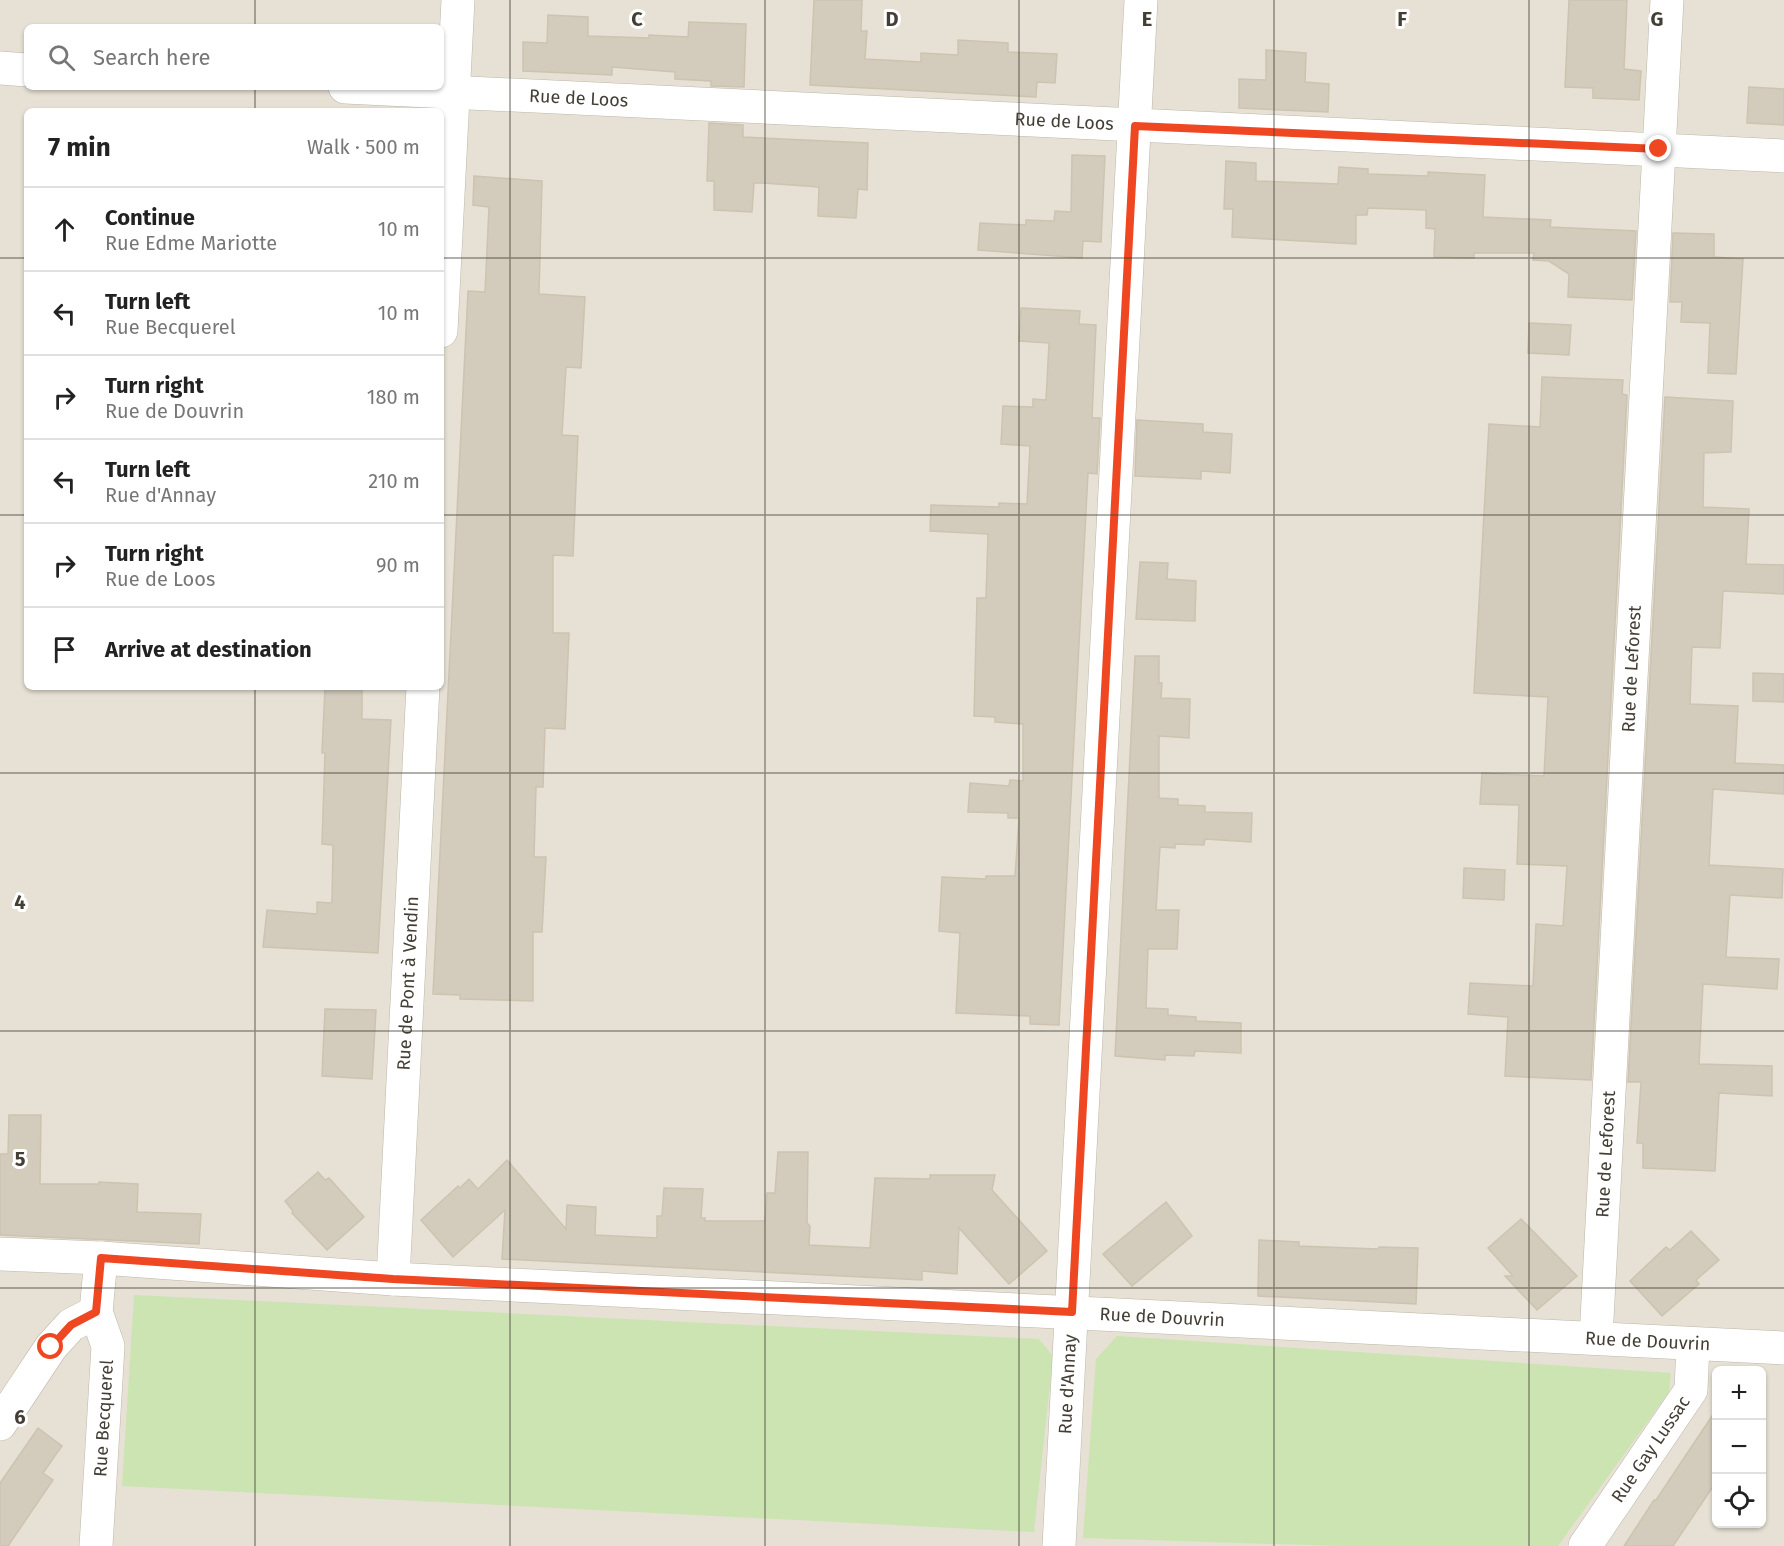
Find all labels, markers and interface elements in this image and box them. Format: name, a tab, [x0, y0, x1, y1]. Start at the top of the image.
text: C	[631, 7, 643, 31]
text: D	[885, 7, 899, 31]
text: E	[1142, 7, 1152, 31]
text: F	[1397, 7, 1407, 31]
text: G	[1651, 7, 1663, 31]
search box	[24, 24, 444, 90]
icon: search	[45, 41, 78, 74]
text: Search here	[93, 44, 211, 71]
street label: Rue de Loos	[529, 85, 629, 112]
street label: Rue de Loos	[1014, 108, 1114, 135]
text: 7 min	[48, 132, 111, 163]
text: Walk · 500 m	[307, 135, 420, 159]
route end	[1645, 135, 1671, 161]
text: Continue	[105, 204, 195, 231]
icon: ahead	[48, 213, 81, 246]
text: 10 m	[378, 217, 420, 241]
text: Rue Edme Mariotte	[105, 231, 277, 255]
text: Turn left	[105, 288, 190, 315]
icon: left	[48, 297, 81, 330]
text: 10 m	[378, 301, 420, 325]
text: Rue Becquerel	[105, 315, 236, 339]
text: Turn right	[105, 372, 204, 399]
icon: right	[48, 381, 81, 414]
text: 180 m	[367, 385, 420, 409]
text: Rue de Douvrin	[105, 399, 244, 423]
text: Turn left	[105, 456, 190, 483]
icon: left	[48, 465, 81, 498]
text: 210 m	[368, 469, 420, 493]
text: Rue d'Annay	[105, 483, 216, 507]
text: Turn right	[105, 540, 204, 567]
icon: right	[48, 549, 81, 582]
text: 90 m	[376, 553, 420, 577]
text: Rue de Loos	[105, 567, 215, 591]
street label: Rue de Leforest	[1617, 604, 1646, 733]
icon: arrive	[48, 633, 81, 666]
text: Arrive at destination	[105, 636, 312, 663]
text: 4	[14, 890, 26, 914]
street label: Rue de Pont à Vendin	[393, 896, 423, 1071]
street label: Rue de Leforest	[1591, 1090, 1620, 1218]
text: 5	[15, 1147, 26, 1171]
street label: Rue de Douvrin	[1099, 1303, 1225, 1331]
street label: Rue de Douvrin	[1584, 1327, 1711, 1355]
route start	[37, 1333, 63, 1359]
street label: Rue d'Annay	[1054, 1334, 1081, 1435]
street label: Rue Becquerel	[89, 1359, 118, 1478]
map controls	[1712, 1366, 1766, 1528]
button: +	[1712, 1366, 1766, 1420]
street label: Rue Gay Lussac	[1607, 1391, 1695, 1507]
text: 6	[14, 1405, 26, 1429]
button: −	[1712, 1420, 1766, 1474]
button: locate	[1712, 1474, 1766, 1528]

